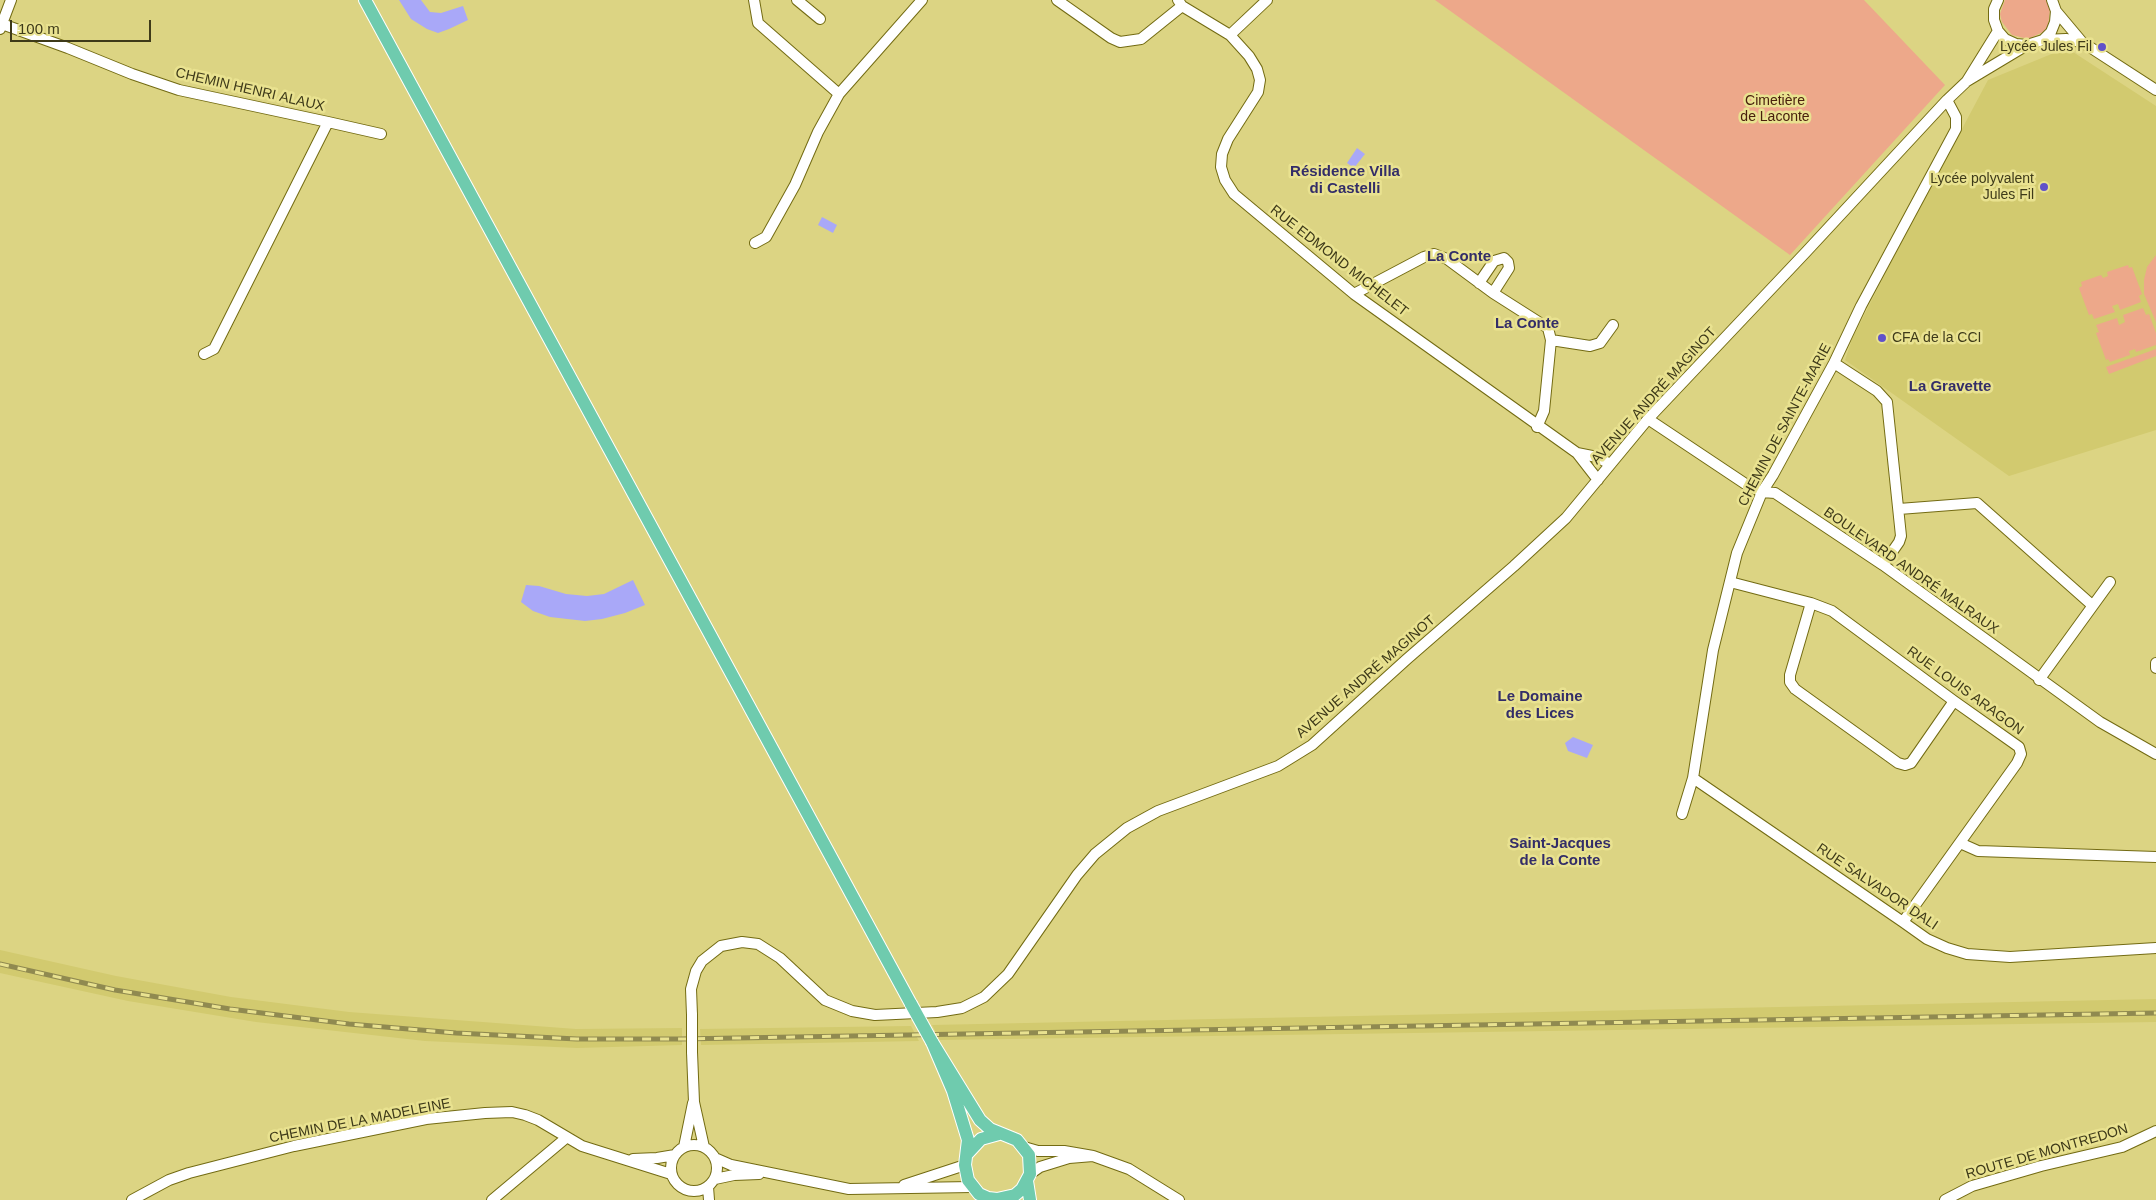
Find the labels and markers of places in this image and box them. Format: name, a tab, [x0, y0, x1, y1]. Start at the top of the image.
place label: Lycée Jules Fil	[2000, 39, 2092, 55]
marker: Lycée Jules Fil	[2096, 41, 2108, 53]
place label: Lycée polyvalent Jules Fil	[1930, 171, 2034, 203]
marker: Lycée polyvalent Jules Fil	[2038, 181, 2050, 193]
place label: CFA de la CCI	[1892, 330, 1981, 346]
marker: CFA de la CCI	[1876, 332, 1888, 344]

